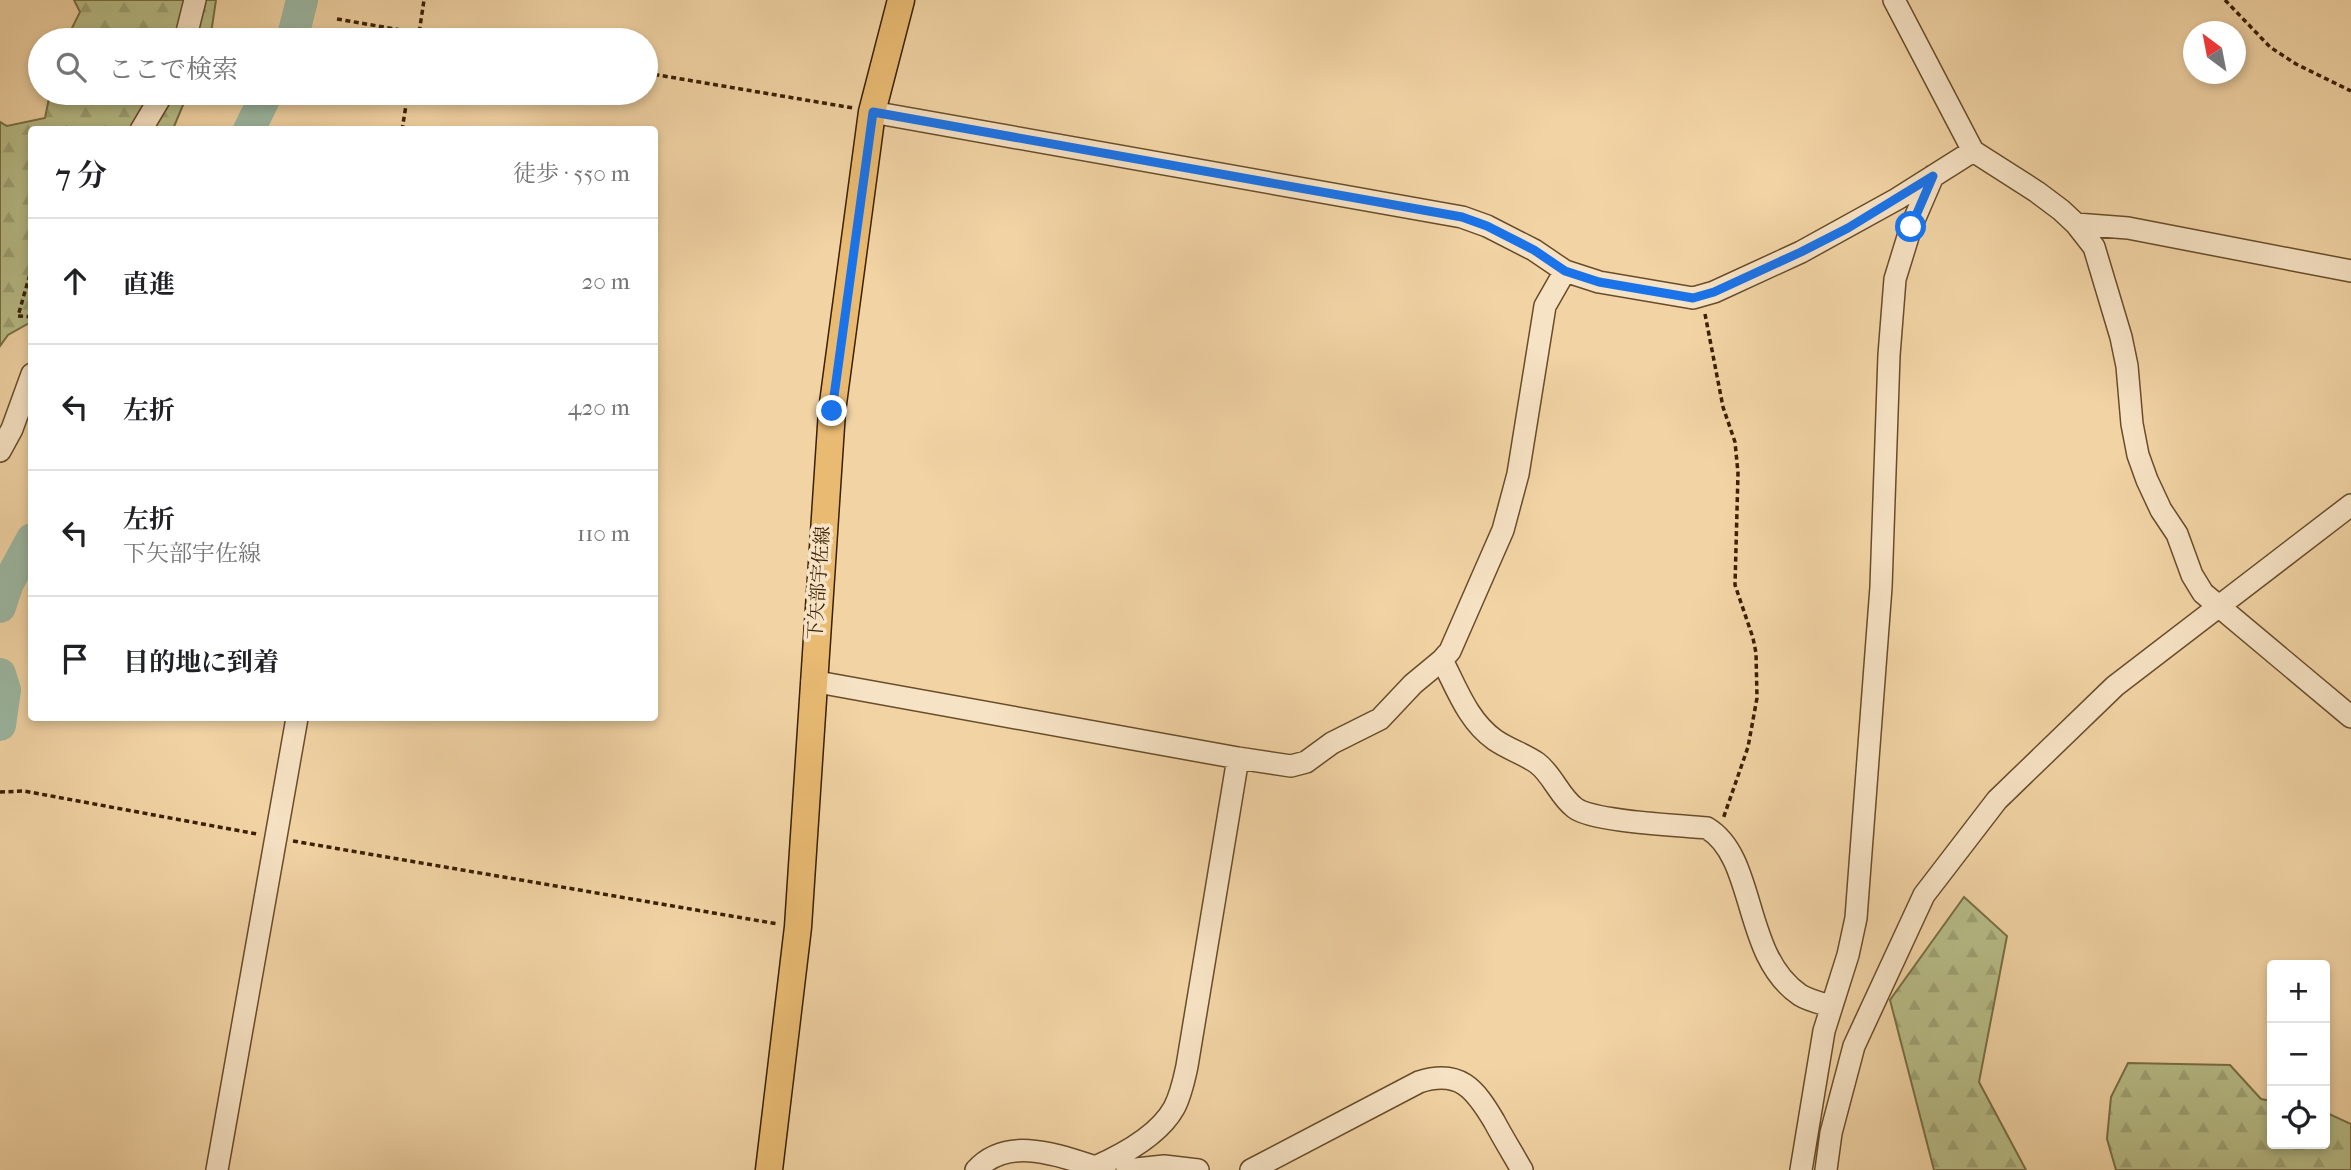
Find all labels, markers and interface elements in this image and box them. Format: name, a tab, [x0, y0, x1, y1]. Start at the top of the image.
north arrow	[2183, 21, 2246, 84]
search box	[28, 28, 658, 105]
icon: search	[52, 48, 90, 86]
text: ここで検索	[108, 54, 238, 85]
text: 7 分	[56, 158, 107, 193]
text: 徒歩 · 550 m	[513, 160, 630, 187]
route start	[1895, 211, 1926, 242]
icon: ahead	[56, 262, 94, 300]
text: 20 m	[581, 268, 630, 295]
text: 直進	[123, 269, 175, 300]
icon: left	[56, 388, 94, 426]
text: 420 m	[568, 394, 630, 421]
text: 左折	[123, 395, 175, 426]
route end	[816, 395, 847, 426]
text: 左折	[123, 504, 175, 535]
icon: left	[56, 514, 94, 552]
text: 110 m	[577, 520, 630, 547]
street label: 下矢部宇佐線	[804, 525, 834, 641]
text: 下矢部宇佐線	[123, 540, 261, 567]
icon: arrive	[56, 640, 94, 678]
text: 目的地に到着	[123, 647, 279, 678]
map controls	[2267, 960, 2330, 1149]
button: +	[2267, 960, 2330, 1023]
button: −	[2267, 1023, 2330, 1086]
button: locate	[2267, 1086, 2330, 1149]

